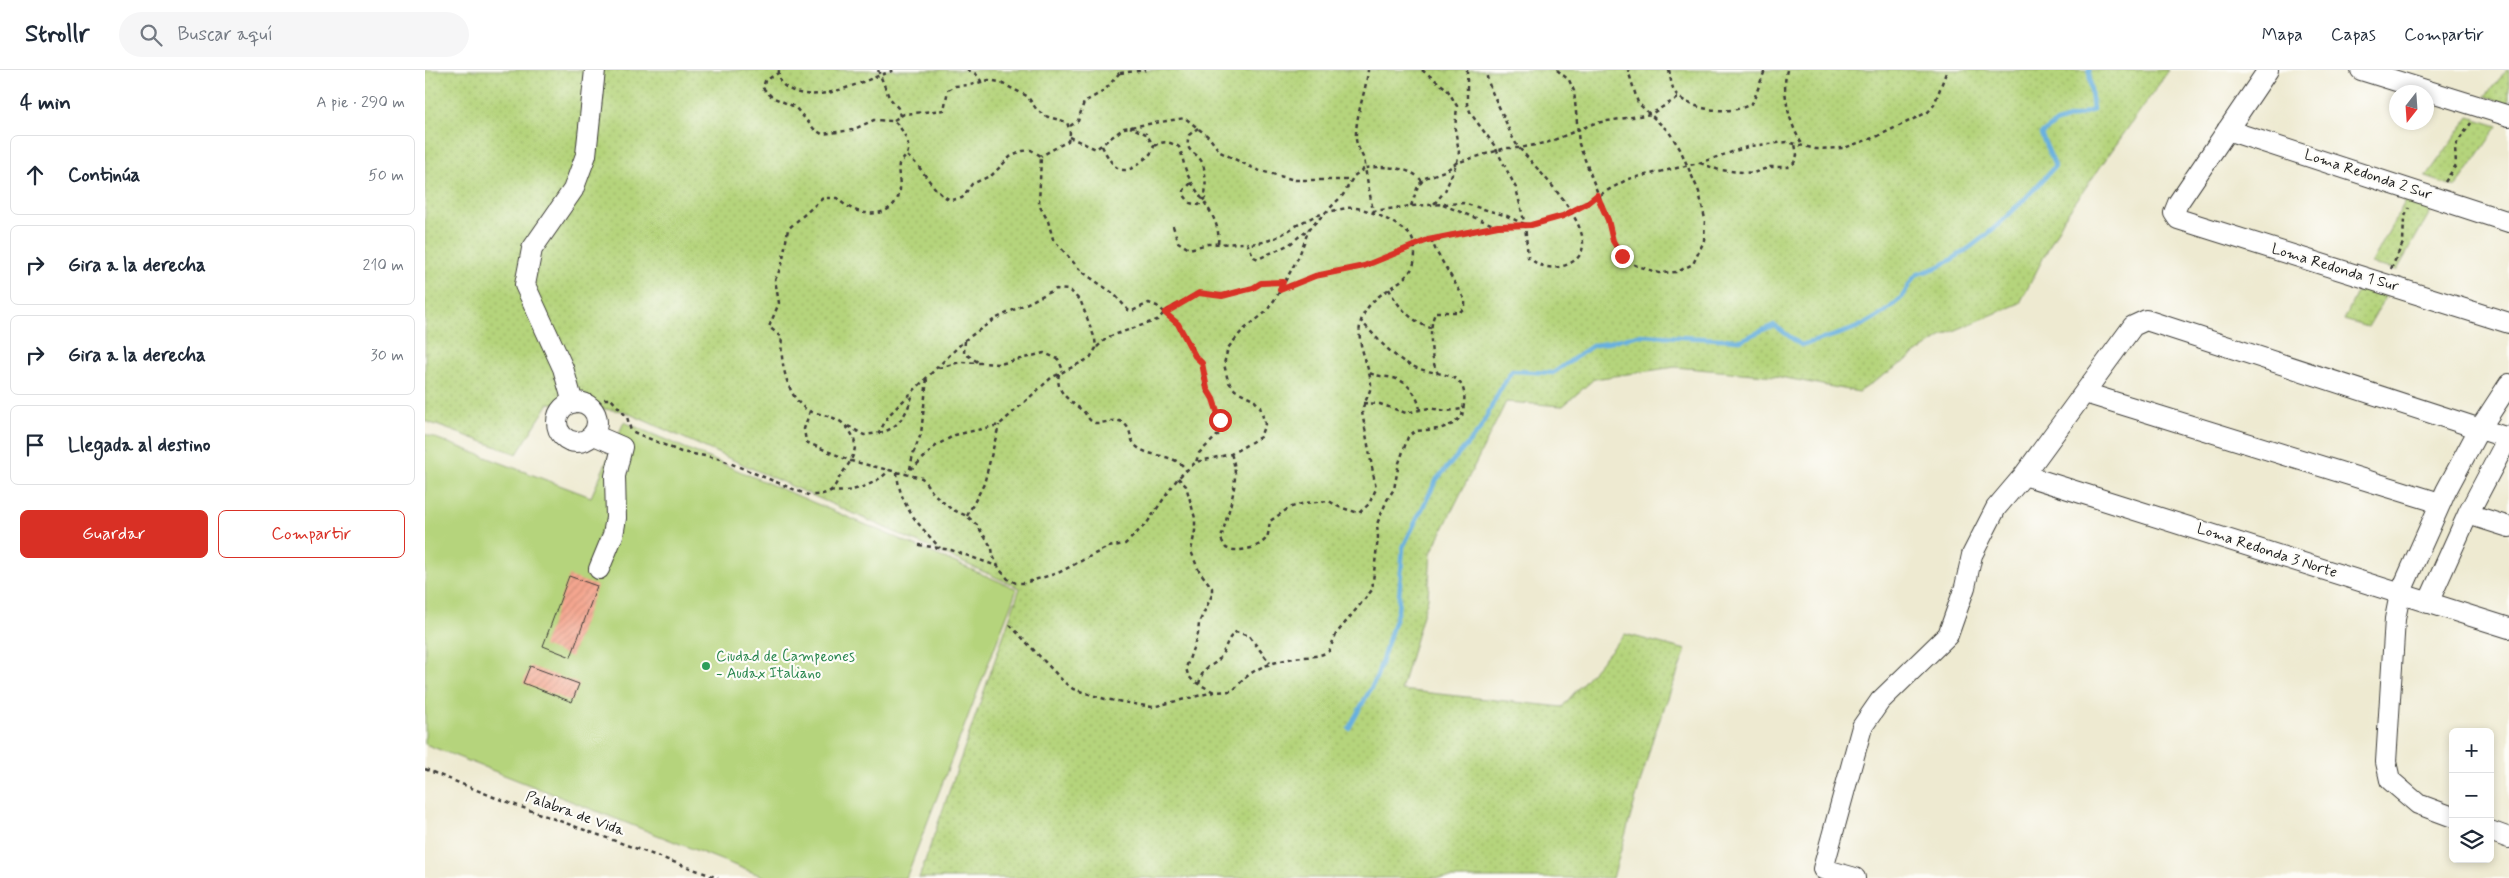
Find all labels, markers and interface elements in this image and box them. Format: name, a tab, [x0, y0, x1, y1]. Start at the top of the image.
search box	[119, 12, 469, 57]
text: Strollr	[25, 19, 89, 50]
icon: search	[137, 21, 165, 49]
text: Buscar aquí	[177, 22, 273, 47]
text: Mapa	[2262, 23, 2303, 47]
text: Capas	[2331, 23, 2376, 47]
text: Compartir	[2404, 23, 2484, 47]
north arrow	[2389, 85, 2434, 130]
text: 4 min	[20, 89, 71, 117]
text: A pie · 290 m	[316, 92, 405, 113]
street label: Loma Redonda 2 Sur	[2302, 145, 2435, 205]
icon: ahead	[21, 161, 49, 189]
text: Continúa	[68, 163, 140, 188]
text: 50 m	[368, 165, 404, 186]
street label: Loma Redonda 1 Sur	[2269, 239, 2402, 297]
route end	[1611, 245, 1634, 268]
icon: right	[21, 251, 49, 279]
text: Gira a la derecha	[68, 253, 206, 278]
text: 210 m	[363, 255, 404, 276]
icon: right	[21, 341, 49, 369]
text: Gira a la derecha	[68, 343, 206, 368]
text: 30 m	[371, 345, 404, 366]
route start	[1209, 409, 1232, 432]
icon: arrive	[21, 431, 49, 459]
text: Llegada al destino	[68, 433, 210, 458]
button: Guardar	[20, 510, 208, 558]
button: Compartir	[218, 510, 405, 558]
street label: Loma Redonda 3 Norte	[2194, 519, 2340, 583]
place label: Ciudad de Campeones - Audax Italiano	[716, 647, 855, 684]
marker: Ciudad de Campeones - Audax Italiano	[700, 660, 712, 672]
map controls	[2449, 728, 2494, 863]
button: +	[2449, 728, 2494, 773]
button: −	[2449, 773, 2494, 818]
street label: Palabra de Vida	[523, 787, 628, 842]
button: layers	[2449, 818, 2494, 863]

